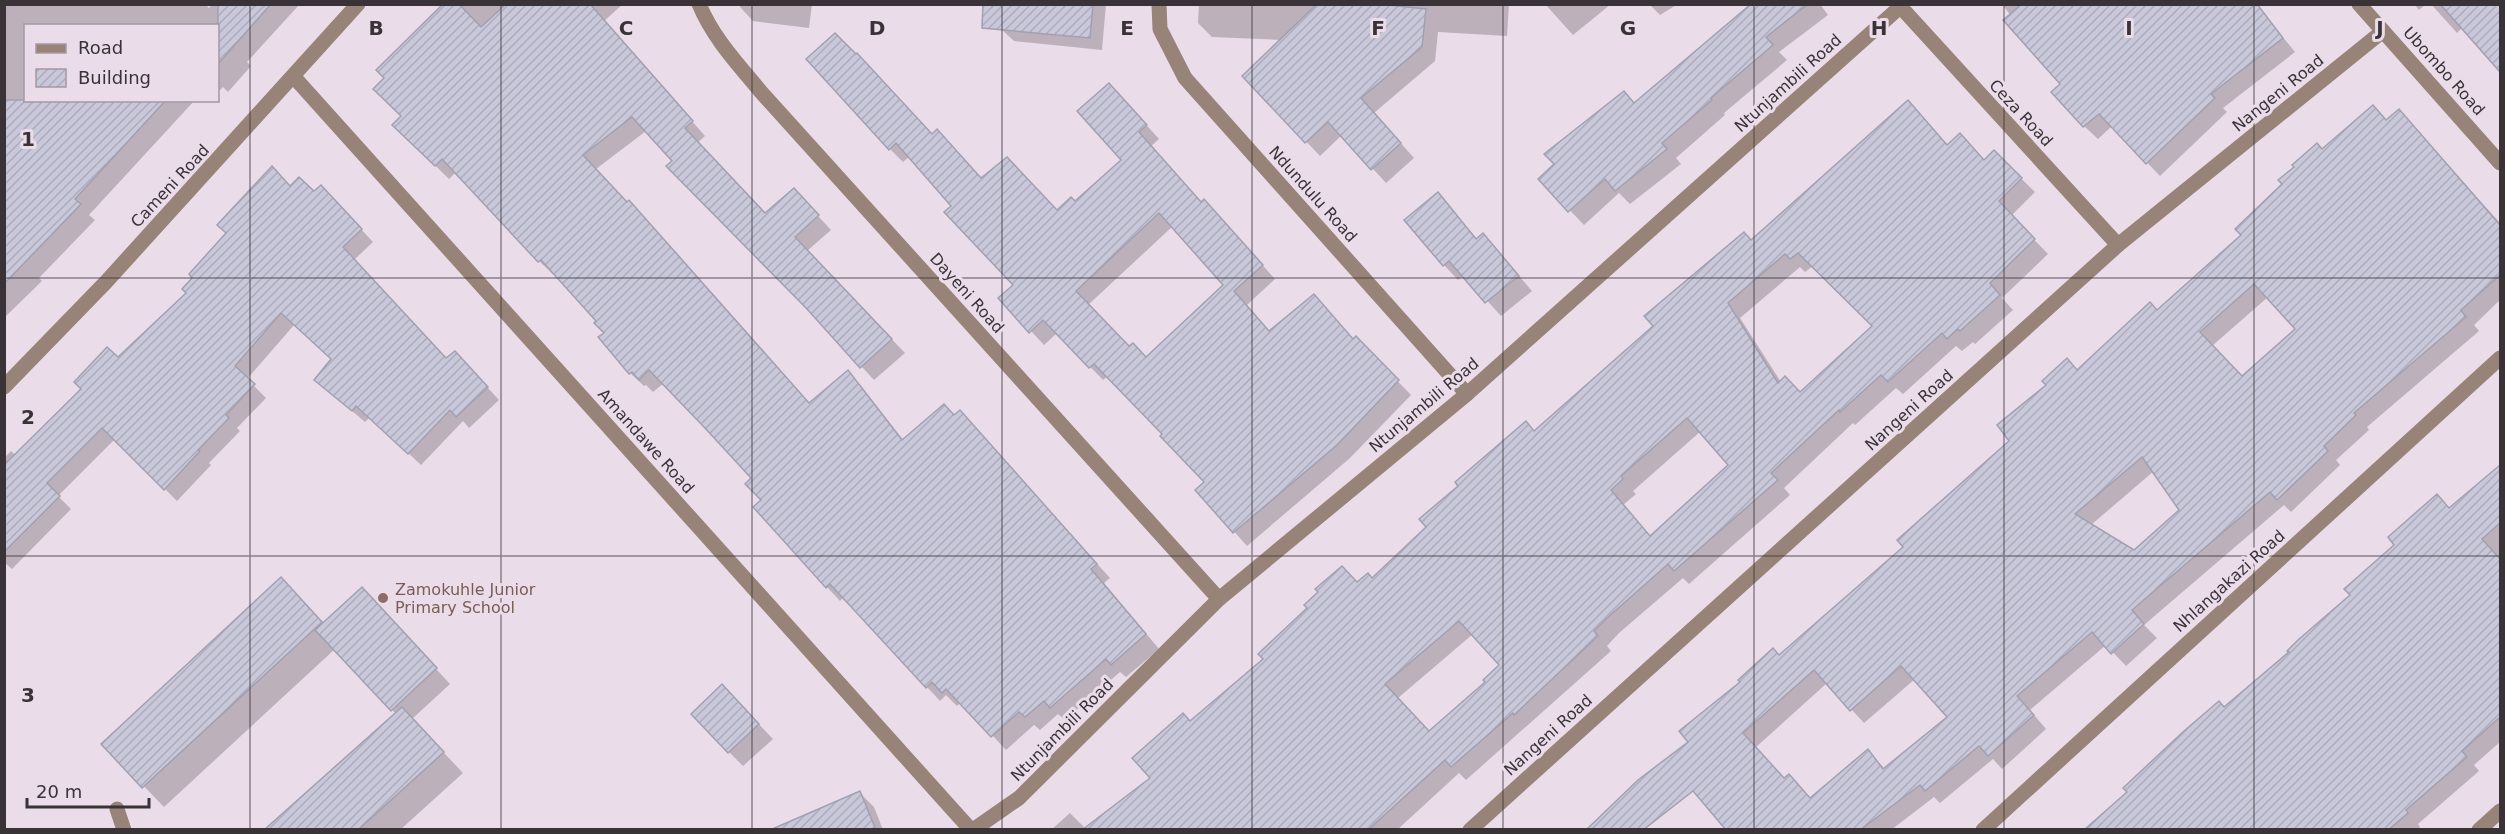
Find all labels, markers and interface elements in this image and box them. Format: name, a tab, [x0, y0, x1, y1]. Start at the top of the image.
text: B	[368, 16, 384, 40]
text: C	[619, 16, 633, 40]
text: D	[869, 16, 885, 40]
text: E	[1120, 16, 1134, 40]
text: F	[1371, 16, 1385, 40]
text: G	[1620, 16, 1636, 40]
text: H	[1871, 16, 1887, 40]
text: I	[2125, 16, 2133, 40]
text: J	[2374, 16, 2384, 40]
street label: Ubombo Road	[2399, 23, 2489, 119]
legend	[24, 24, 219, 102]
street label: Ntunjambili Road	[1731, 30, 1845, 136]
text: Road	[78, 37, 123, 58]
street label: Nangeni Road	[2229, 50, 2327, 136]
text: Building	[78, 67, 151, 88]
street label: Ceza Road	[1985, 76, 2057, 150]
text: 1	[21, 127, 35, 151]
street label: Cameni Road	[127, 141, 213, 231]
street label: Ndundulu Road	[1265, 142, 1361, 246]
street label: Dayeni Road	[926, 249, 1008, 337]
street label: Ntunjambili Road	[1365, 354, 1483, 456]
street label: Nangeni Road	[1861, 366, 1957, 454]
street label: Amandawe Road	[594, 385, 698, 497]
text: 2	[21, 405, 35, 429]
street label: Nhlangakazi Road	[2169, 526, 2289, 636]
place label: Zamokuhle Junior Primary School	[395, 580, 536, 617]
marker: Zamokuhle Junior Primary School	[376, 591, 390, 605]
street label: Ntunjambili Road	[1007, 675, 1117, 785]
text: 3	[21, 683, 35, 707]
street label: Nangeni Road	[1500, 691, 1596, 779]
scale bar	[27, 771, 148, 809]
text: 20 m	[36, 781, 82, 802]

